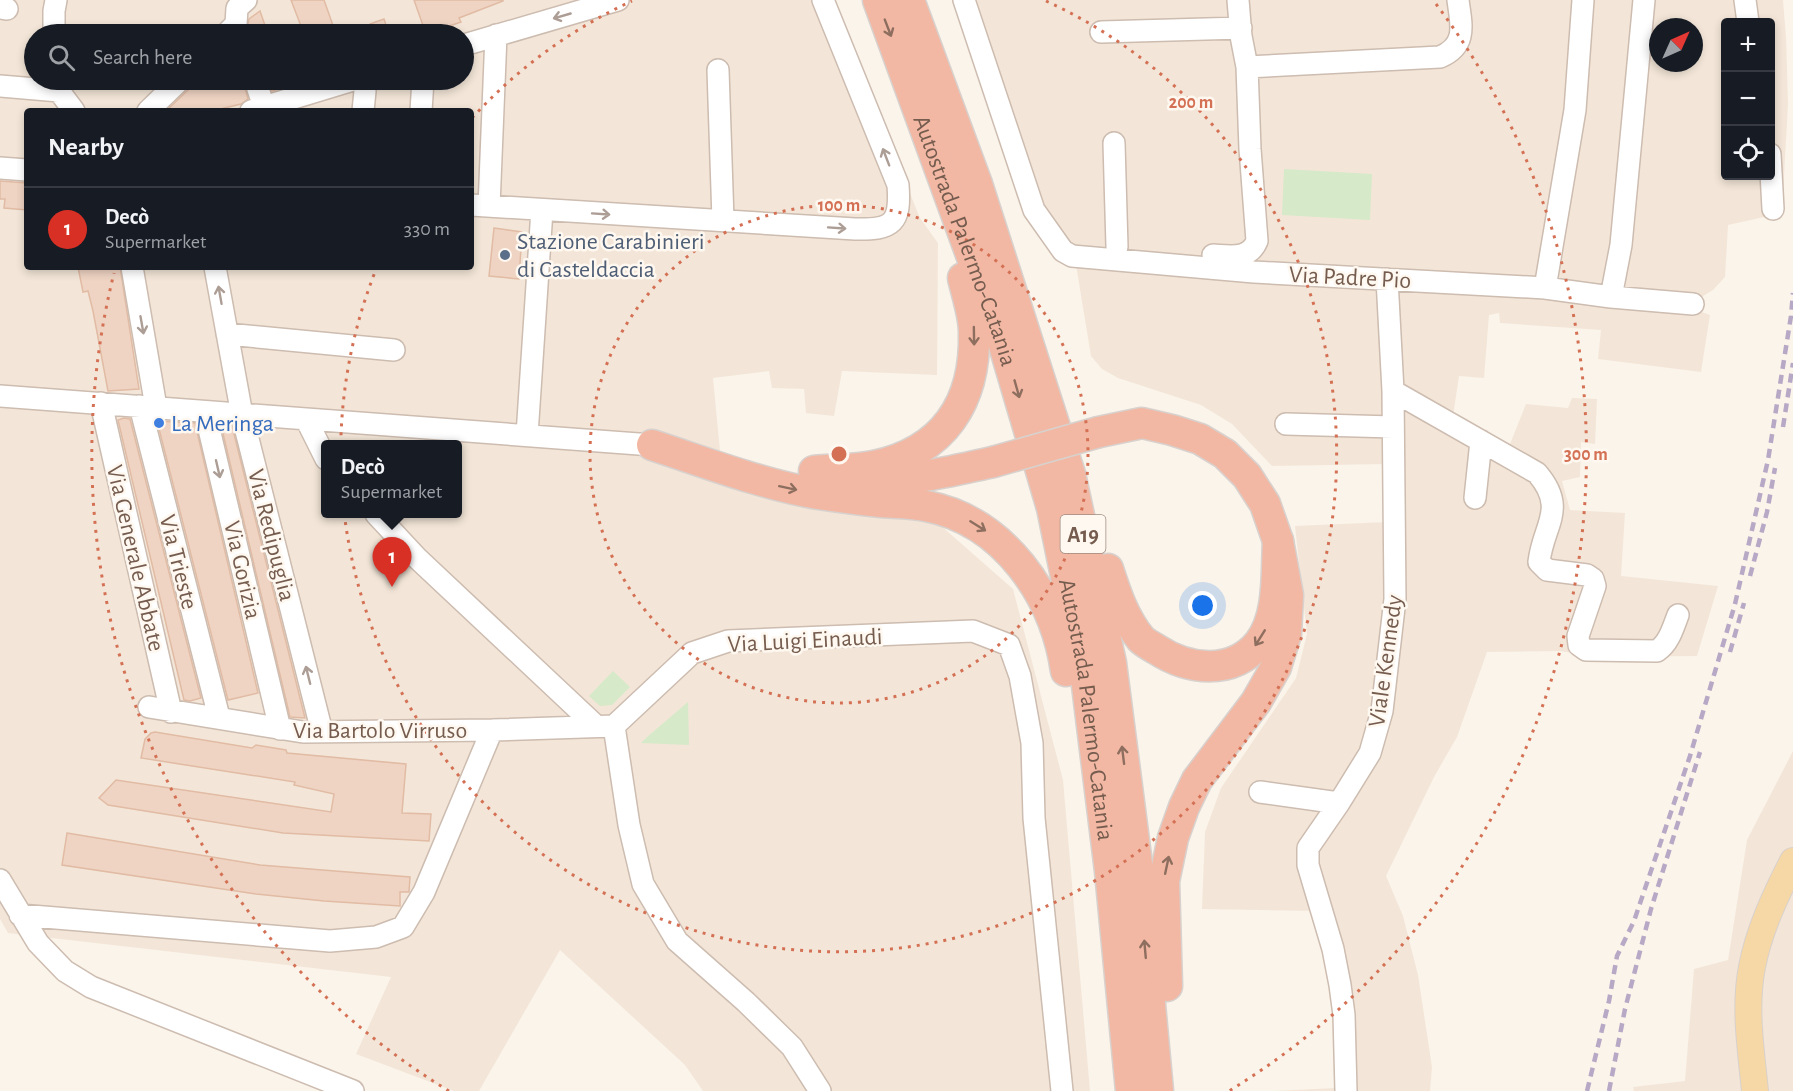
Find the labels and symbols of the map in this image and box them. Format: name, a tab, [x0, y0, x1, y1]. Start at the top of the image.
one-way arrow	[553, 11, 572, 23]
one-way arrow	[884, 18, 895, 37]
north arrow	[1649, 18, 1703, 72]
text: 200 m	[1169, 94, 1213, 112]
street label: Autostrada Palermo-Catania	[908, 112, 1020, 369]
one-way arrow	[880, 148, 891, 166]
text: 100 m	[818, 197, 860, 215]
one-way arrow	[590, 208, 610, 219]
one-way arrow	[827, 222, 847, 233]
place label: Stazione Carabinieri di Casteldaccia	[517, 230, 705, 282]
marker: Stazione Carabinieri di Casteldaccia	[498, 248, 512, 262]
street label: Via Padre Pio	[1288, 263, 1412, 293]
one-way arrow	[214, 286, 225, 305]
one-way arrow	[136, 314, 147, 334]
one-way arrow	[968, 325, 979, 345]
one-way arrow	[1011, 379, 1023, 398]
place label: La Meringa	[171, 412, 274, 436]
marker: La Meringa	[152, 416, 166, 430]
centre of rings	[829, 444, 849, 464]
text: 300 m	[1564, 446, 1608, 464]
one-way arrow	[213, 459, 225, 478]
street label: Via Generale Abbate	[102, 463, 168, 654]
street label: Via Redipuglia	[243, 467, 299, 604]
one-way arrow	[778, 482, 797, 494]
street label: Via Trieste	[155, 513, 201, 612]
road number: A19	[1060, 515, 1106, 553]
street label: Via Gorizia	[219, 519, 265, 622]
one-way arrow	[969, 520, 986, 532]
pin: 1	[372, 538, 412, 587]
street label: Autostrada Palermo-Catania	[1054, 577, 1117, 842]
your location	[1188, 591, 1217, 620]
street label: Viale Kennedy	[1365, 593, 1407, 729]
street label: Via Luigi Einaudi	[727, 625, 883, 657]
one-way arrow	[1253, 630, 1266, 647]
one-way arrow	[301, 666, 313, 685]
street label: Via Bartolo Virruso	[293, 719, 467, 743]
one-way arrow	[1117, 746, 1128, 766]
one-way arrow	[1162, 856, 1173, 875]
one-way arrow	[1139, 940, 1150, 960]

